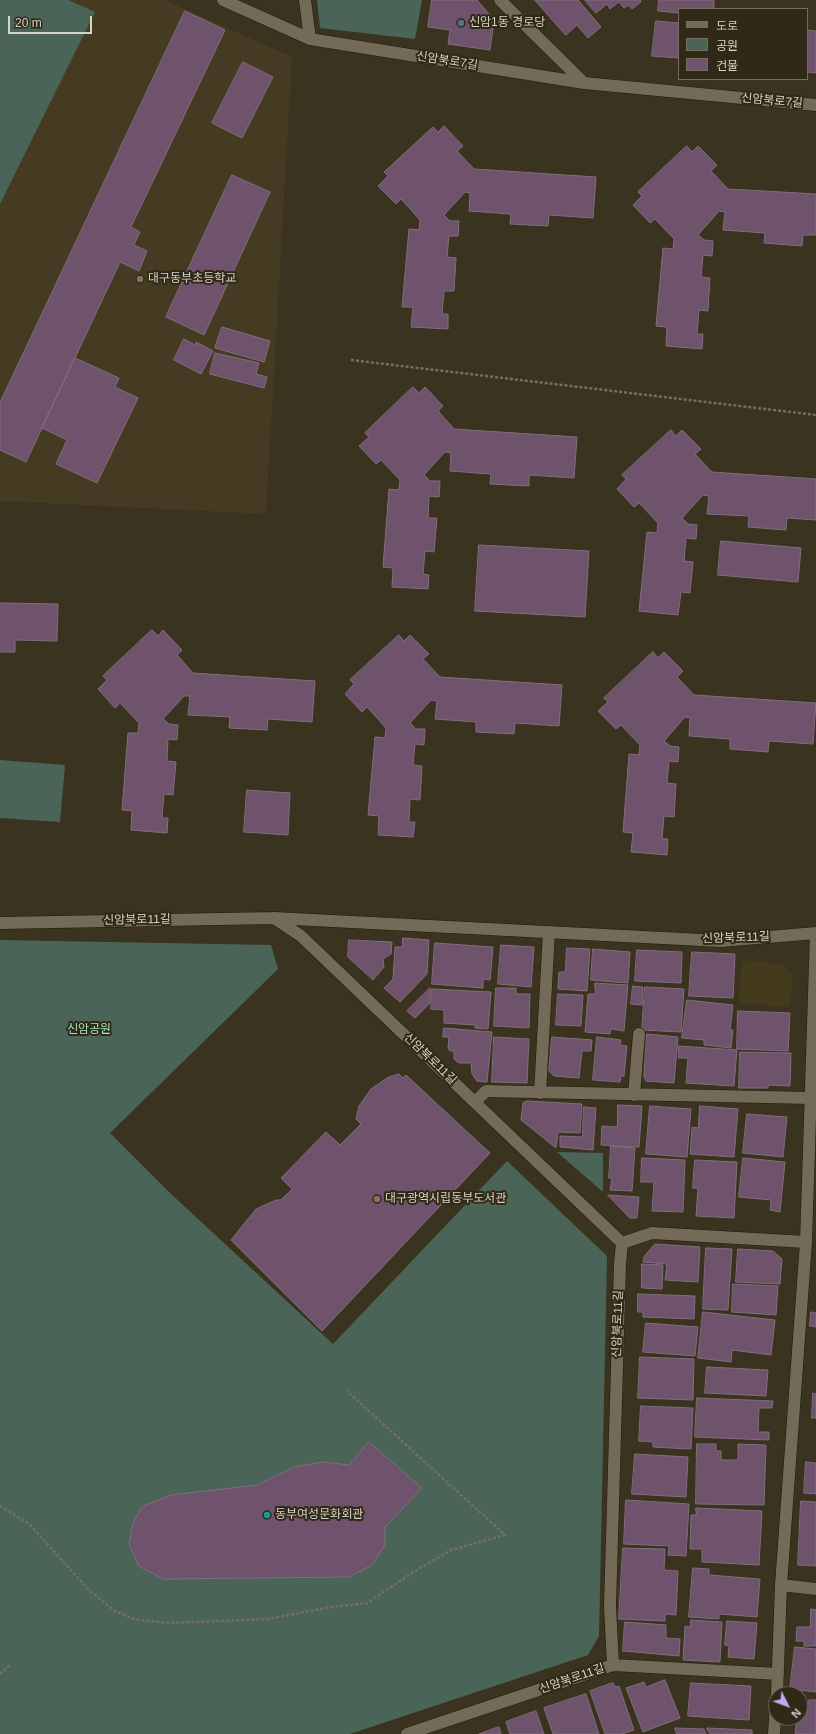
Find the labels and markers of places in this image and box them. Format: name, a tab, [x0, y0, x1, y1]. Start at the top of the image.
place label: 신암1동 경로당	[469, 16, 545, 30]
marker: 신암1동 경로당	[456, 18, 466, 28]
place label: 대구동부초등학교	[148, 272, 236, 286]
marker: 대구동부초등학교	[135, 274, 145, 284]
place label: 대구광역시립동부도서관	[385, 1192, 506, 1206]
marker: 대구광역시립동부도서관	[372, 1194, 382, 1204]
place label: 동부여성문화회관	[275, 1508, 363, 1522]
marker: 동부여성문화회관	[262, 1510, 272, 1520]

